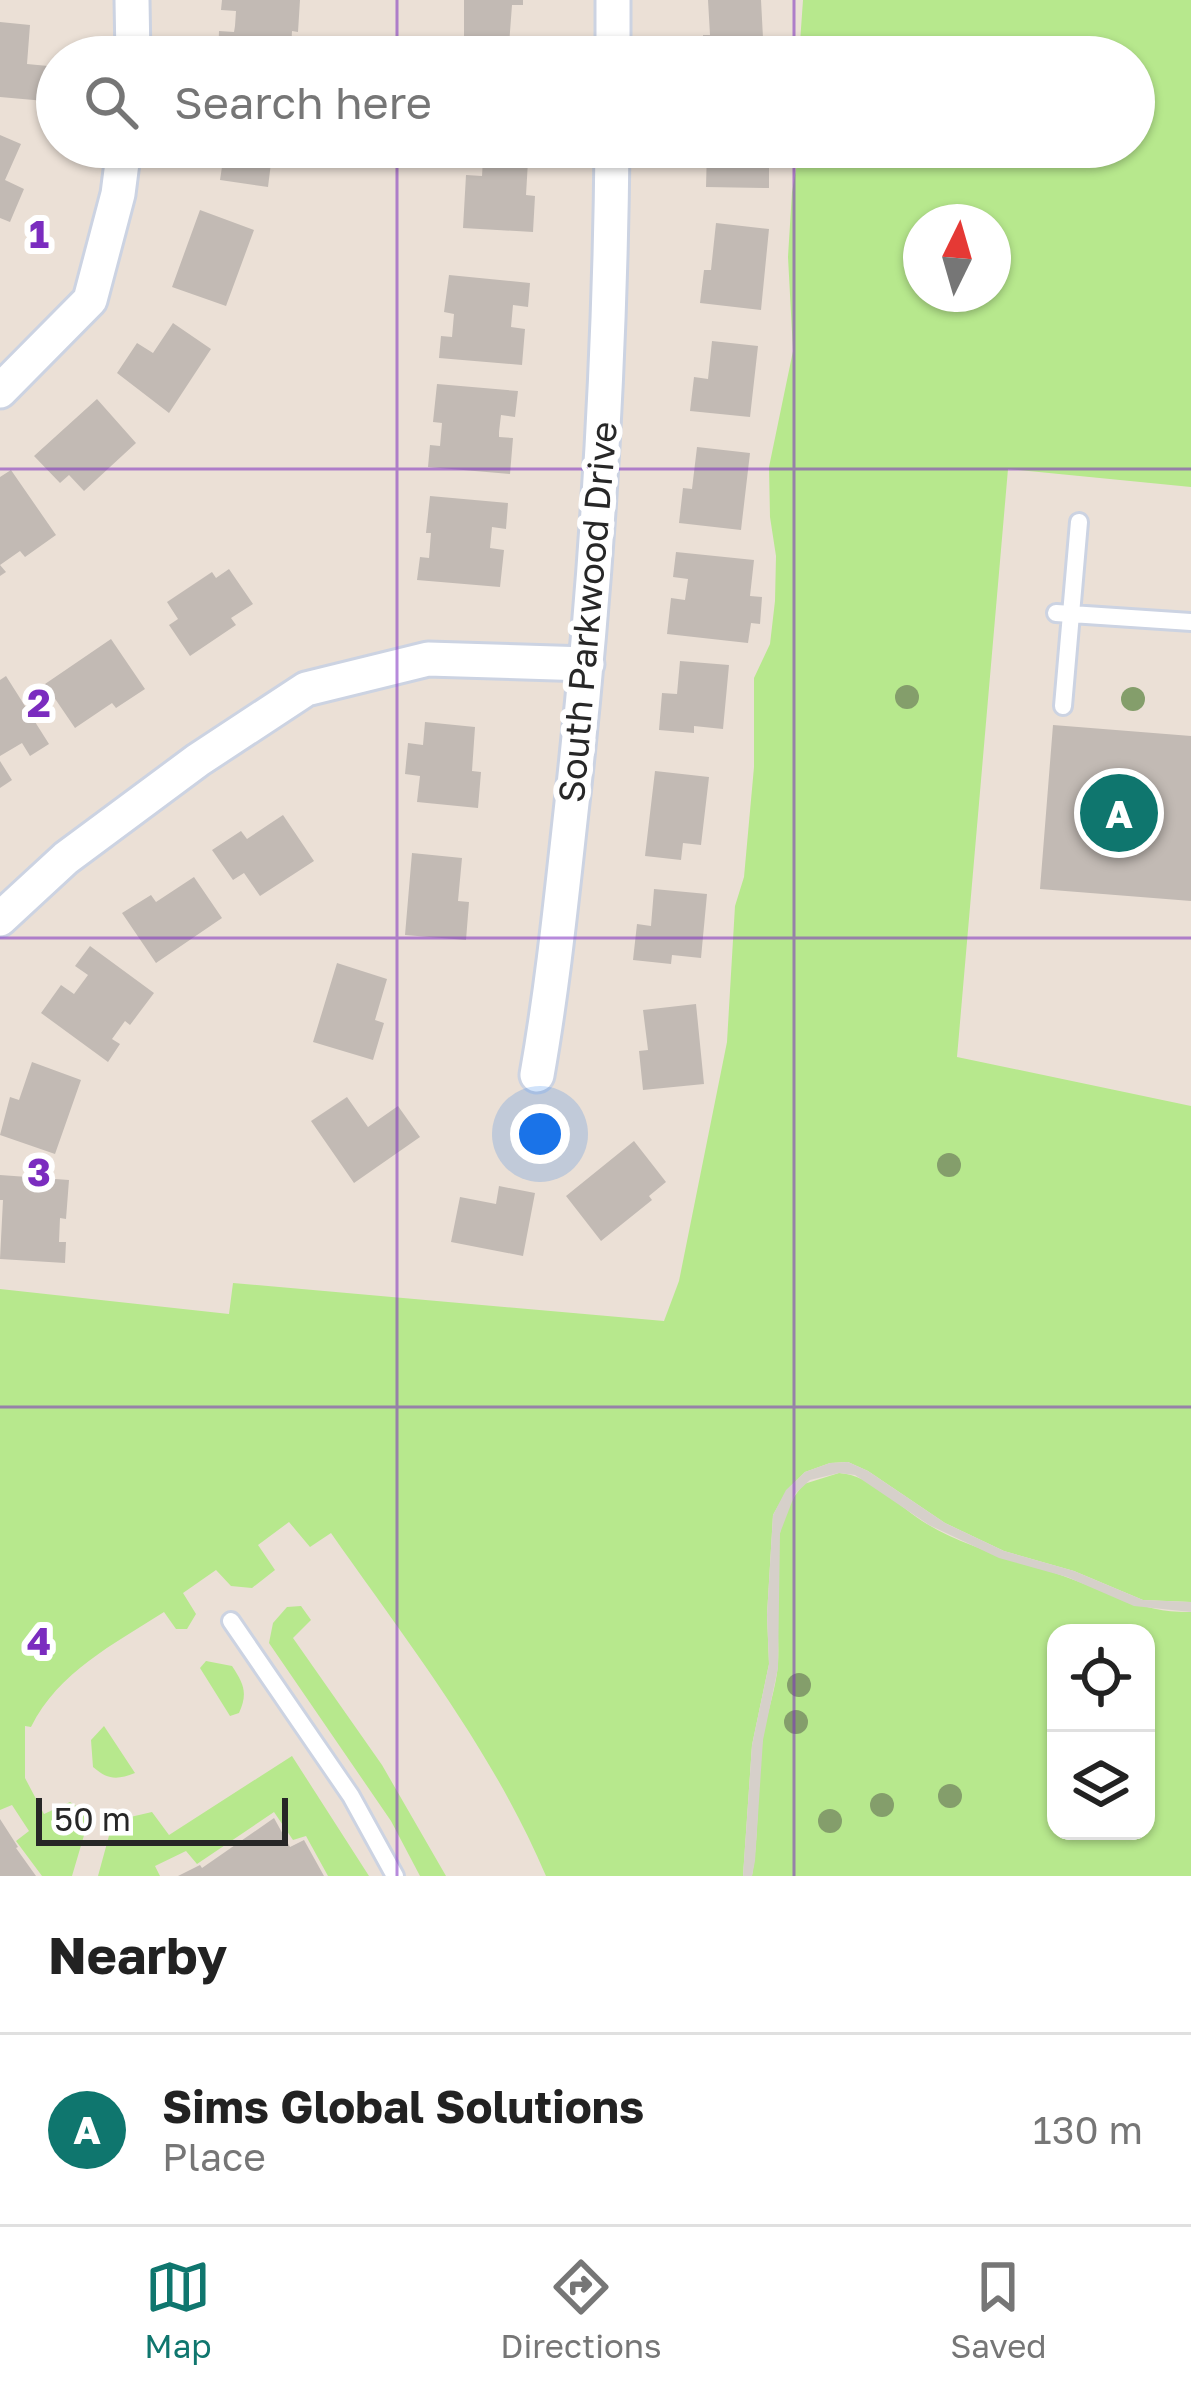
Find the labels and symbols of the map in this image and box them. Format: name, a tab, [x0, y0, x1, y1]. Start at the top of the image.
north arrow	[903, 204, 1011, 312]
text: 1	[29, 210, 49, 257]
street label: South Parkwood Drive	[549, 420, 625, 804]
text: 2	[27, 679, 51, 726]
pin: A	[1080, 768, 1158, 858]
your location	[510, 1104, 570, 1164]
text: 3	[27, 1148, 51, 1195]
text: 4	[27, 1617, 51, 1664]
scale bar	[36, 1792, 288, 1845]

